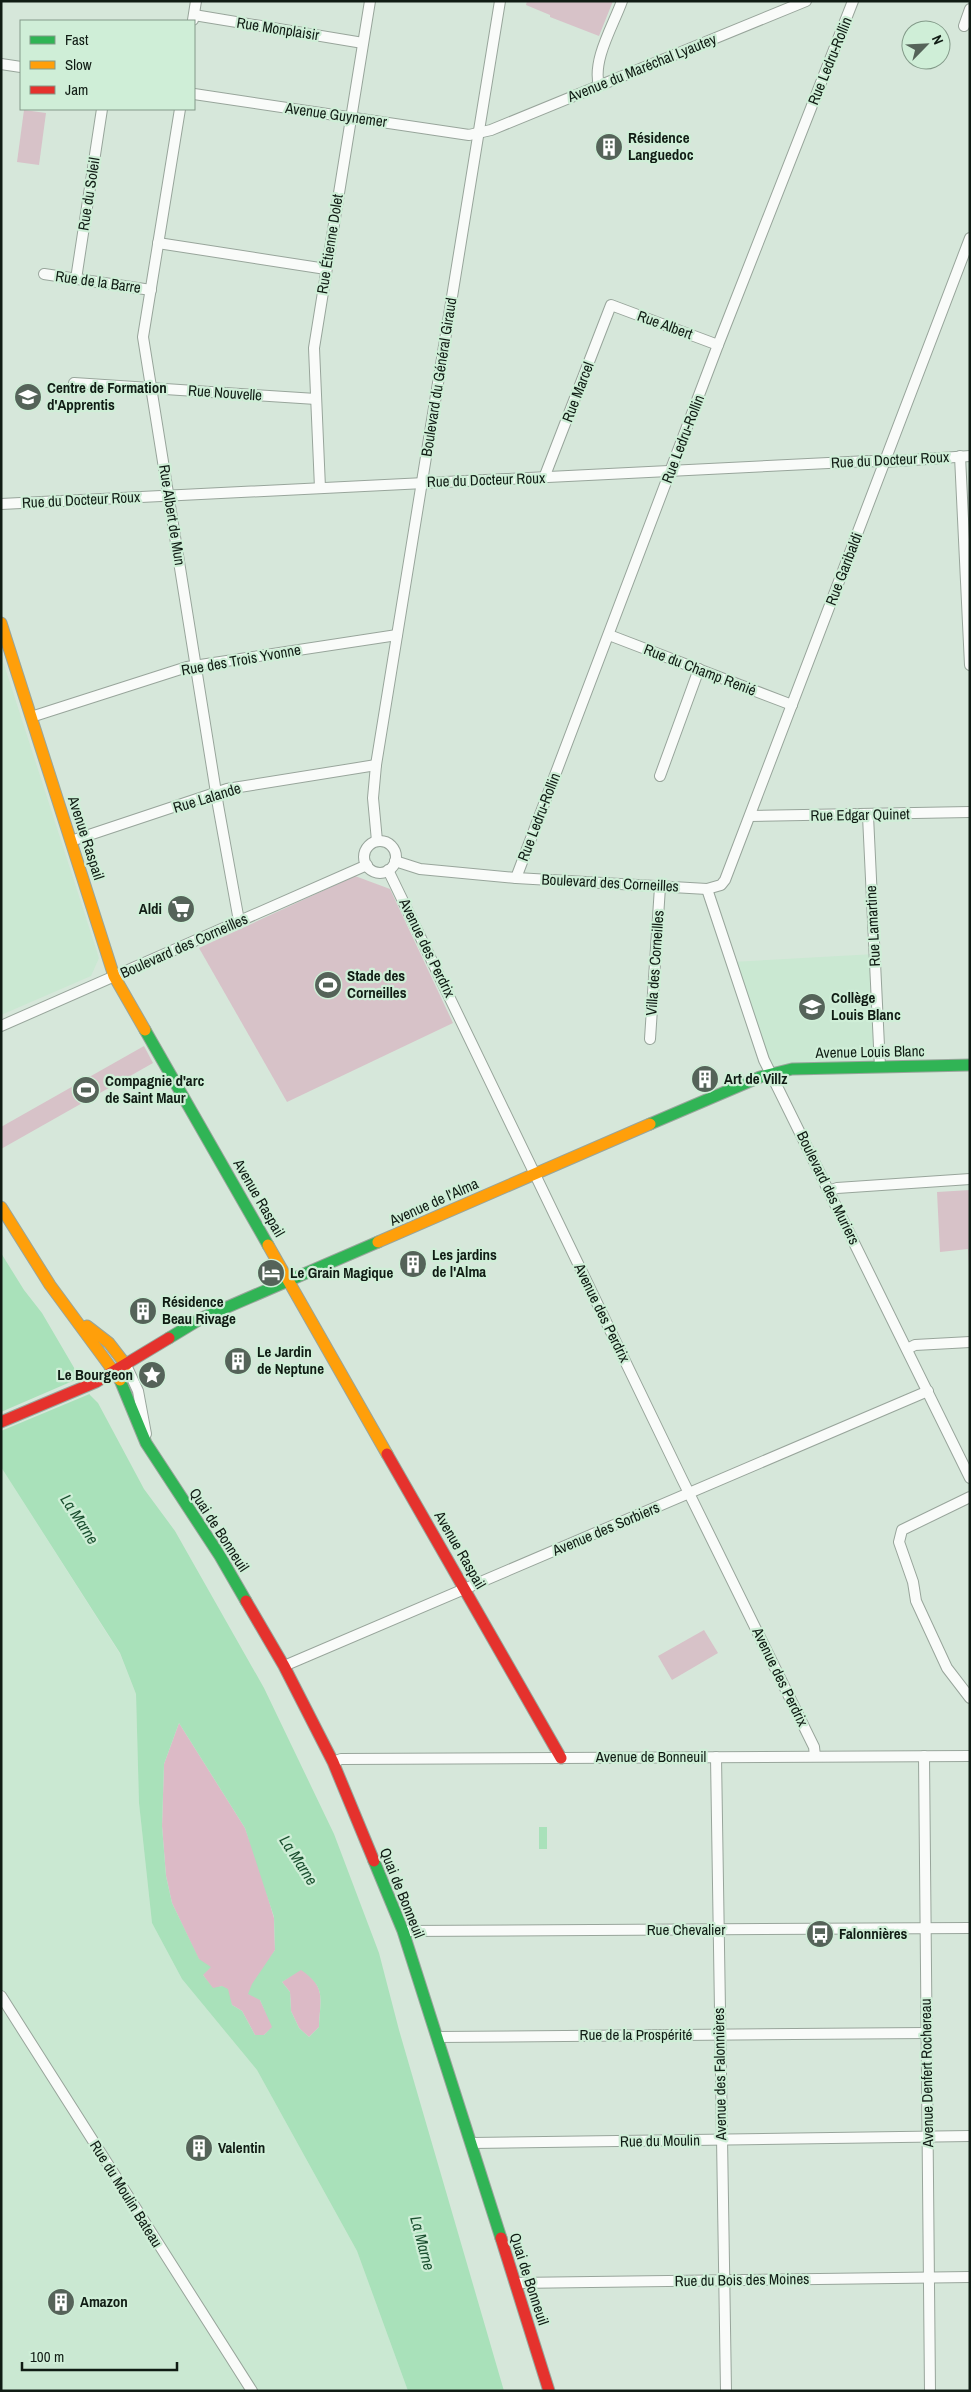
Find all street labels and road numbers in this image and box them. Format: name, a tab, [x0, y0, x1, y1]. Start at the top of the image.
street label: Rue Monplaisir	[235, 12, 321, 45]
street label: Rue Ledru-Rollin	[802, 14, 857, 108]
street label: Avenue du Maréchal Lyautey	[563, 28, 720, 107]
street label: Avenue Guynemer	[283, 97, 388, 132]
street label: Rue du Soleil	[72, 156, 105, 232]
street label: Rue Étienne Dolet	[311, 192, 348, 295]
street label: Rue de la Barre	[54, 265, 142, 298]
street label: Boulevard du Général Giraud	[416, 296, 461, 458]
street label: Rue Albert	[635, 305, 696, 344]
street label: Rue Marcel	[556, 359, 599, 425]
street label: Rue Nouvelle	[187, 379, 263, 406]
street label: Rue Ledru-Rollin	[656, 392, 709, 486]
street label: Rue du Docteur Roux	[830, 446, 950, 473]
street label: Rue Albert de Mun	[154, 463, 191, 567]
street label: Rue du Docteur Roux	[427, 467, 546, 492]
street label: Rue du Docteur Roux	[21, 486, 141, 513]
street label: Rue Garibaldi	[820, 529, 867, 608]
street label: Rue du Champ Renié	[641, 638, 760, 701]
street label: Rue des Trois Yvonne	[180, 639, 302, 680]
street label: Rue Ledru-Rollin	[512, 770, 565, 864]
street label: Rue Lalande	[170, 777, 243, 818]
street label: Avenue Raspail	[63, 792, 110, 882]
street label: Rue Edgar Quinet	[810, 803, 910, 826]
street label: Boulevard des Corneilles	[541, 868, 679, 897]
street label: Rue Lamartine	[860, 885, 885, 967]
street label: Avenue des Perdrix	[394, 894, 461, 1002]
street label: Boulevard des Corneilles	[117, 908, 251, 983]
street label: Villa des Corneilles	[640, 909, 669, 1016]
street label: Avenue Louis Blanc	[814, 1040, 925, 1063]
street label: Boulevard des Muriers	[792, 1128, 865, 1248]
street label: Avenue Raspail	[228, 1154, 290, 1241]
street label: Avenue de l'Alma	[385, 1173, 482, 1231]
street label: Avenue des Perdrix	[569, 1259, 636, 1367]
street label: Quai de Bonneuil	[185, 1484, 254, 1576]
street label: Avenue des Sorbiers	[548, 1496, 663, 1561]
street label: Avenue Raspail	[429, 1506, 491, 1593]
street label: Avenue des Perdrix	[747, 1623, 814, 1731]
street label: Avenue de Bonneuil	[595, 1746, 706, 1767]
street label: Quai de Bonneuil	[375, 1844, 430, 1941]
street label: Rue Chevalier	[647, 1919, 725, 1940]
street label: Avenue Denfert Rochereau	[915, 1998, 938, 2149]
street label: Avenue des Falonnières	[708, 2008, 731, 2141]
street label: Rue de la Prospérité	[580, 2024, 693, 2045]
street label: Rue du Moulin	[620, 2129, 700, 2152]
street label: Rue du Moulin Bateau	[85, 2136, 168, 2251]
street label: Quai de Bonneuil	[505, 2230, 554, 2328]
street label: Rue du Bois des Moines	[674, 2268, 810, 2291]

